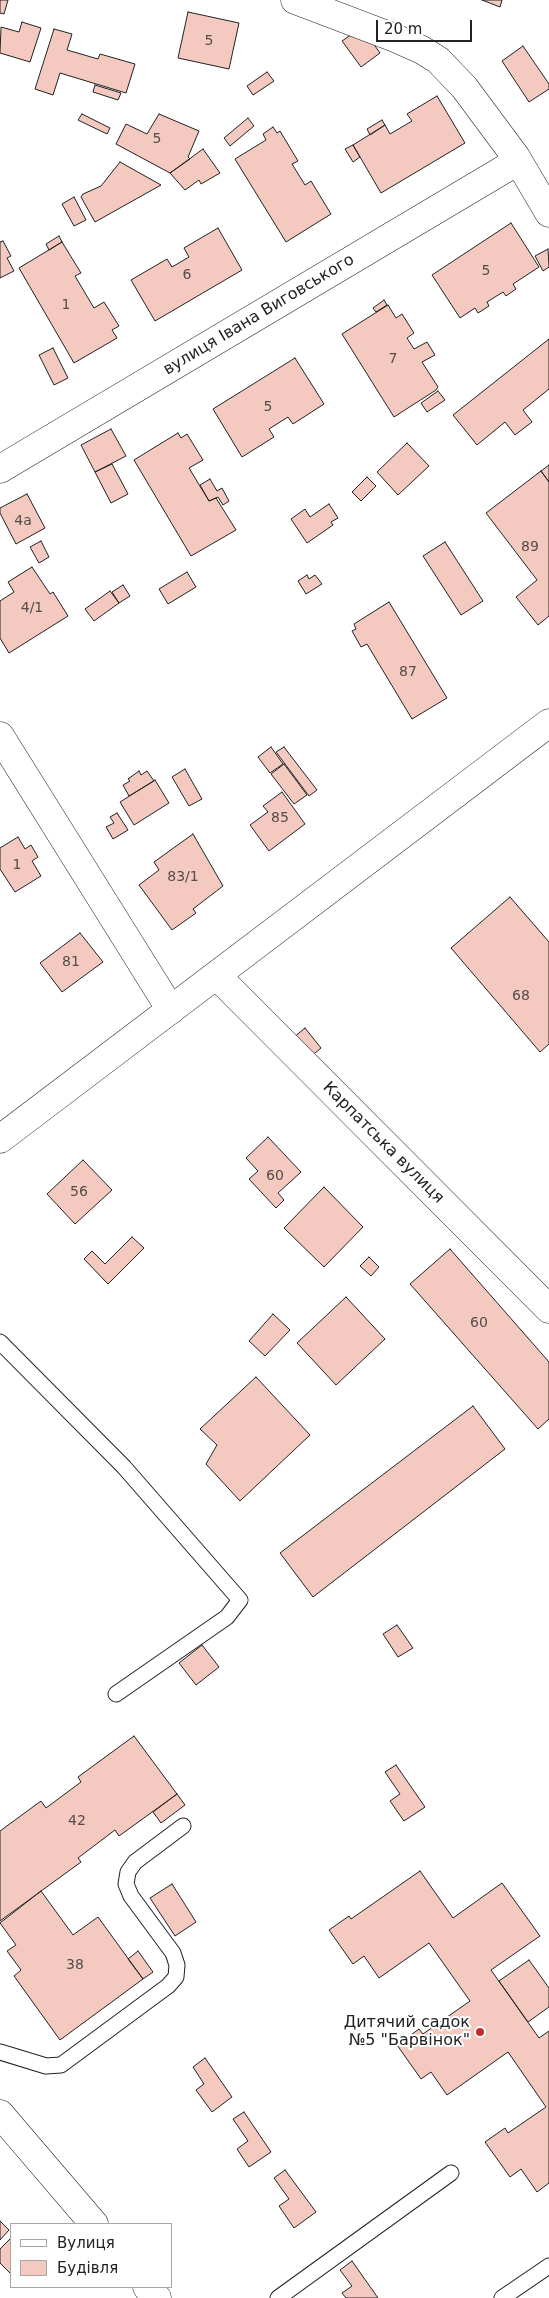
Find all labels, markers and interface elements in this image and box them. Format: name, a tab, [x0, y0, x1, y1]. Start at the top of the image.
scale bar	[379, 10, 475, 42]
text: 20 m	[384, 20, 422, 38]
house number: 5	[205, 33, 213, 49]
house number: 5	[153, 131, 161, 147]
street label: вулиця Івана Виговського	[160, 250, 358, 380]
house number: 5	[482, 263, 490, 279]
house number: 6	[183, 267, 191, 283]
house number: 1	[62, 297, 70, 313]
house number: 7	[389, 351, 397, 367]
house number: 5	[264, 399, 272, 415]
house number: 4а	[14, 513, 32, 529]
house number: 89	[521, 539, 539, 555]
house number: 4/1	[21, 600, 43, 616]
house number: 87	[399, 664, 417, 680]
house number: 85	[271, 810, 289, 826]
house number: 1	[13, 857, 21, 873]
house number: 83/1	[167, 869, 199, 885]
house number: 81	[62, 954, 80, 970]
house number: 68	[512, 988, 530, 1004]
street label: Карпатська вулиця	[318, 1078, 448, 1208]
house number: 60	[266, 1168, 284, 1184]
house number: 56	[70, 1184, 88, 1200]
house number: 60	[470, 1315, 488, 1331]
house number: 42	[68, 1813, 86, 1829]
house number: 38	[66, 1957, 84, 1973]
place label: Дитячий садок №5 "Барвінок"	[344, 2013, 470, 2051]
marker: Дитячий садок №5 "Барвінок"	[474, 2026, 486, 2038]
legend	[10, 2223, 172, 2288]
text: Вулиця	[57, 2234, 115, 2252]
text: Будівля	[57, 2259, 118, 2277]

